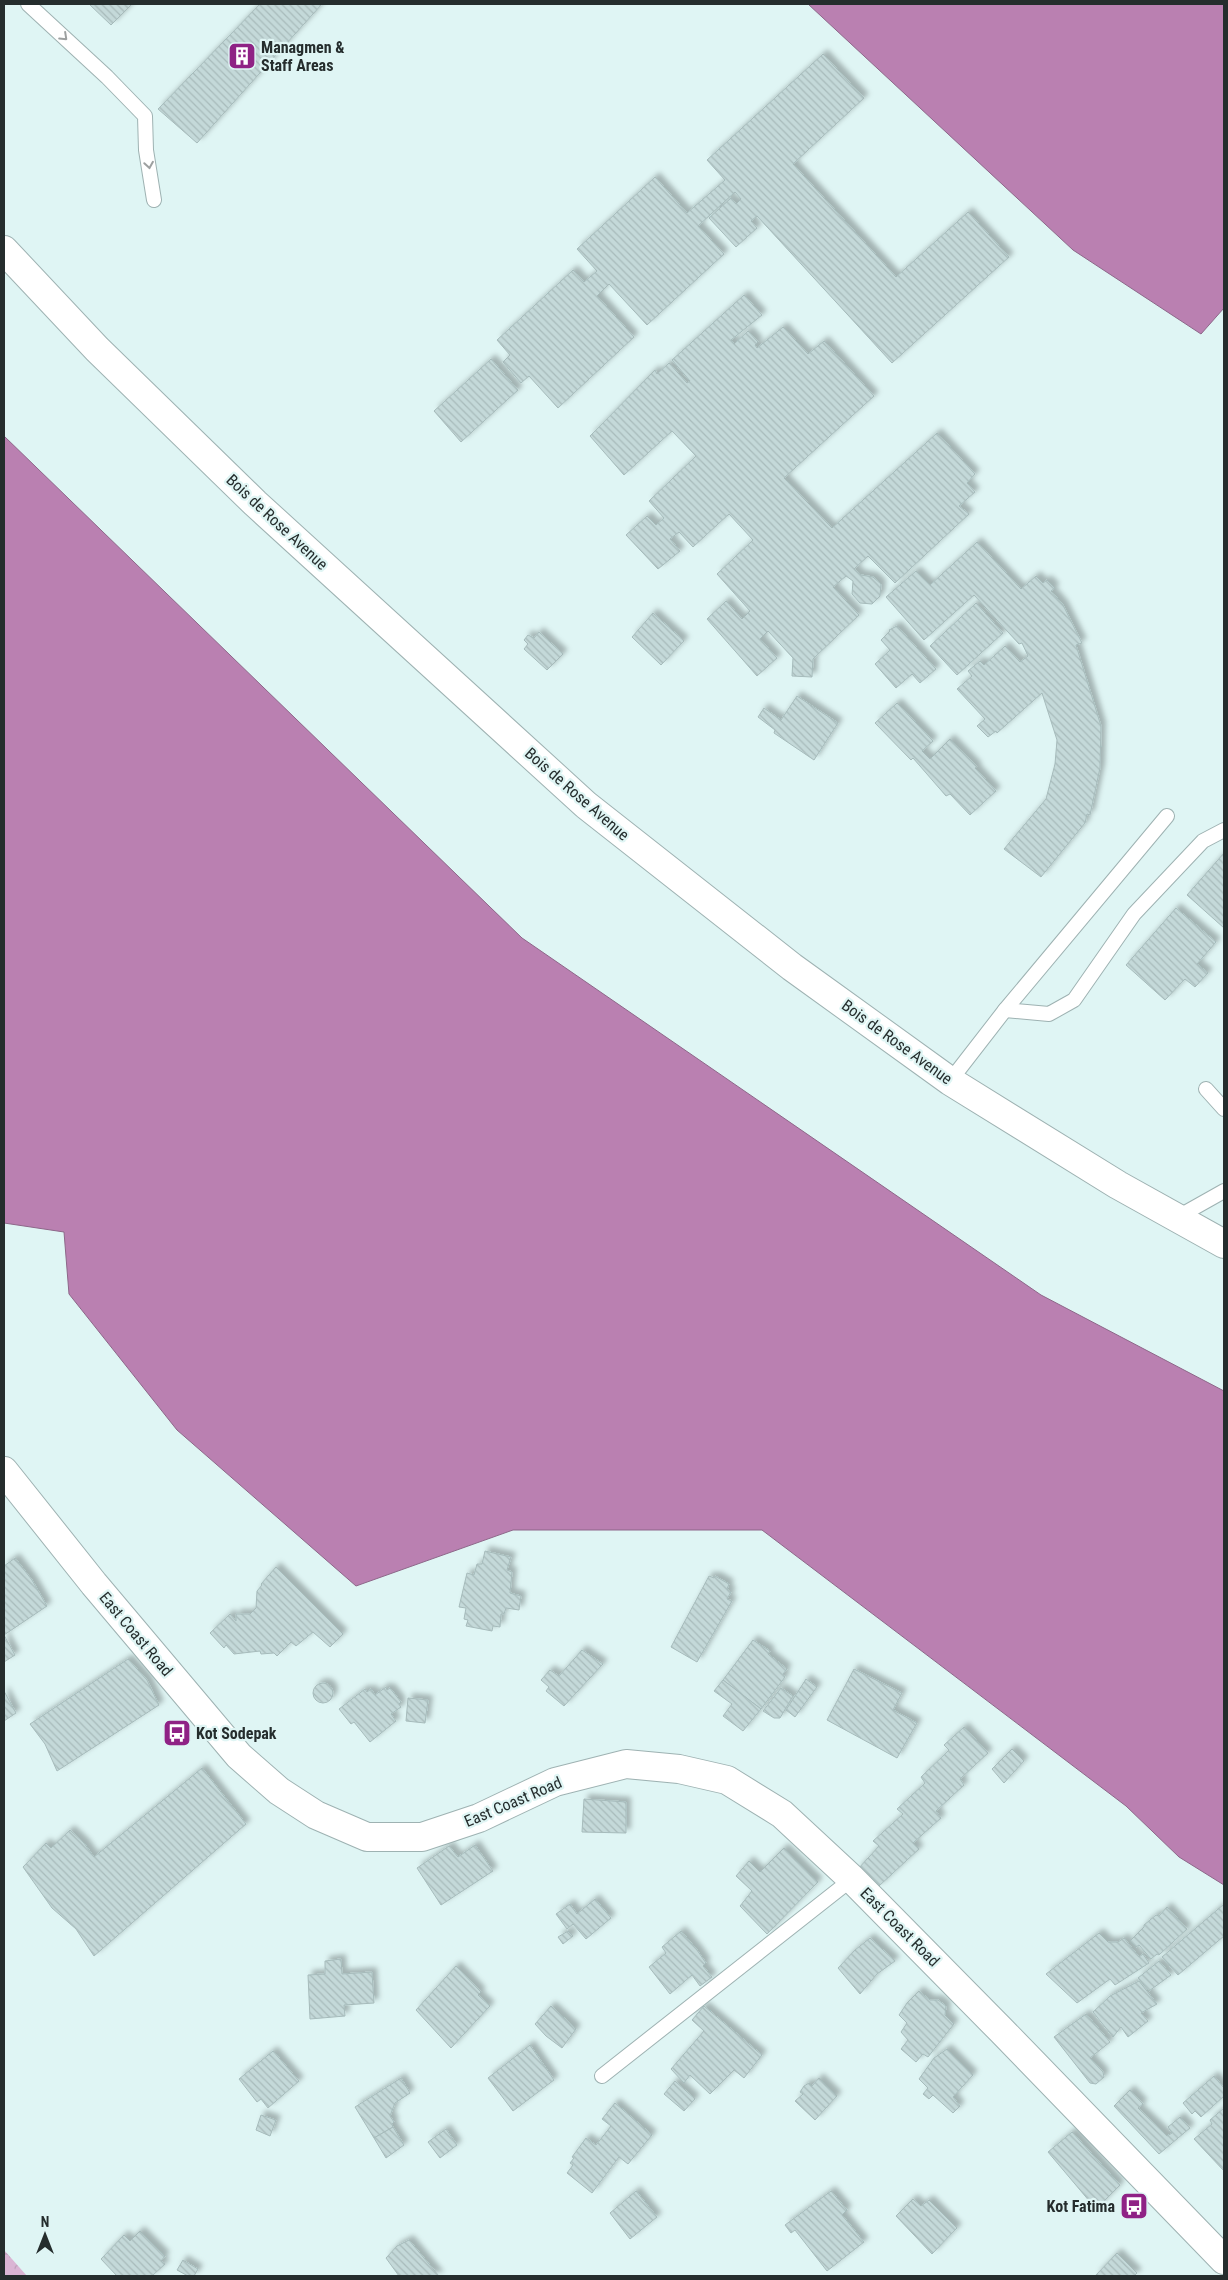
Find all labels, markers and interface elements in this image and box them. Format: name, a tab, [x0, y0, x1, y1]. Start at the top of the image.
one-way arrow	[58, 31, 67, 40]
place label: Managmen & Staff Areas	[261, 38, 344, 75]
building icon: Managmen & Staff Areas	[227, 41, 257, 71]
one-way arrow	[143, 160, 153, 169]
street label: Bois de Rose Avenue	[222, 470, 332, 574]
street label: Bois de Rose Avenue	[521, 744, 633, 844]
street label: Bois de Rose Avenue	[838, 996, 956, 1088]
street label: East Coast Road	[95, 1588, 177, 1680]
bus stop icon: Kot Sodepak	[162, 1718, 192, 1748]
place label: Kot Sodepak	[196, 1724, 277, 1743]
street label: East Coast Road	[461, 1773, 565, 1831]
street label: East Coast Road	[857, 1884, 943, 1970]
bus stop icon: Kot Fatima	[1119, 2191, 1149, 2221]
place label: Kot Fatima	[1047, 2197, 1115, 2216]
north arrow	[20, 2210, 70, 2260]
text: N	[41, 2214, 49, 2230]

